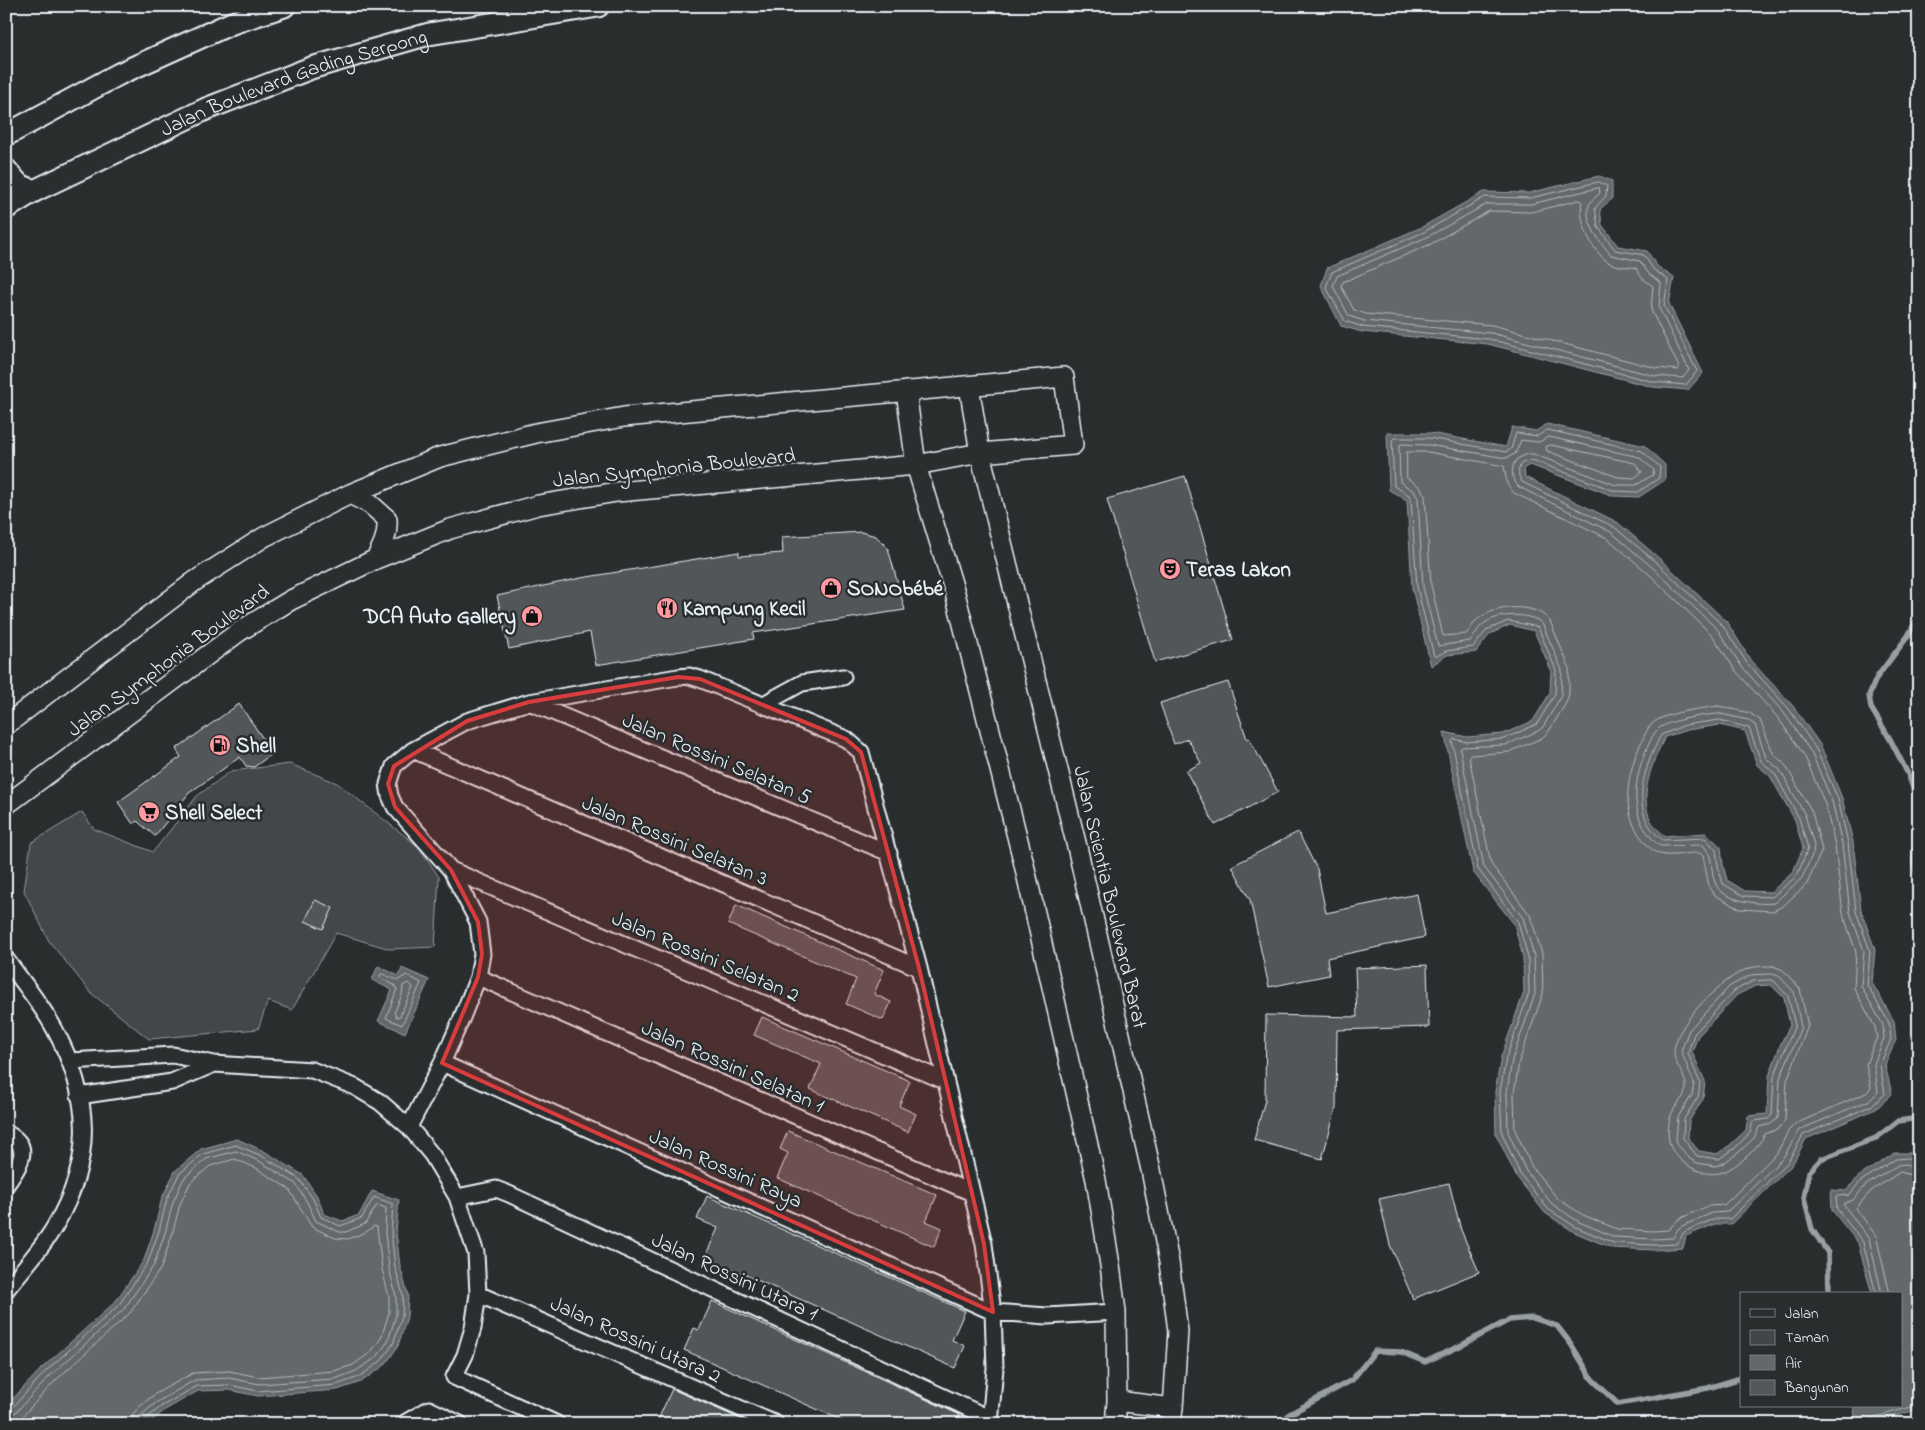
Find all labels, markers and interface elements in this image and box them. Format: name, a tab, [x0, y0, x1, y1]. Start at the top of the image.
street label: Jalan Boulevard Gading Serpong	[156, 22, 431, 146]
street label: Jalan Symphonia Boulevard	[551, 441, 797, 499]
place label: Teras Lakon	[1186, 556, 1291, 586]
theatre icon: Teras Lakon	[1158, 557, 1182, 581]
place label: SONObébé	[847, 575, 944, 605]
shop icon: SONObébé	[819, 576, 843, 600]
street label: Jalan Symphonia Boulevard	[62, 578, 278, 747]
place label: Kampung Kecil	[683, 595, 806, 627]
restaurant icon: Kampung Kecil	[655, 596, 679, 620]
place label: DCA Auto Gallery	[363, 603, 516, 635]
shop icon: DCA Auto Gallery	[520, 604, 544, 628]
street label: Jalan Rossini Selatan 5	[617, 706, 815, 813]
place label: Shell	[236, 732, 276, 762]
fuel station icon: Shell	[208, 733, 232, 757]
street label: Jalan Scientia Boulevard Barat	[1064, 763, 1154, 1032]
street label: Jalan Rossini Selatan 3	[577, 789, 772, 895]
place label: Shell Select	[165, 799, 263, 829]
supermarket icon: Shell Select	[137, 800, 161, 824]
street label: Jalan Rossini Selatan 2	[607, 905, 804, 1011]
street label: Jalan Rossini Selatan 1	[636, 1014, 829, 1122]
street label: Jalan Rossini Raya	[643, 1123, 807, 1219]
street label: Jalan Rossini Utara 1	[646, 1226, 823, 1330]
street label: Jalan Rossini Utara 2	[545, 1290, 725, 1392]
legend	[1740, 1292, 1902, 1408]
text: Jalan	[1785, 1303, 1818, 1325]
text: Taman	[1785, 1327, 1829, 1349]
text: Air	[1785, 1353, 1802, 1375]
text: Bangunan	[1784, 1377, 1849, 1400]

